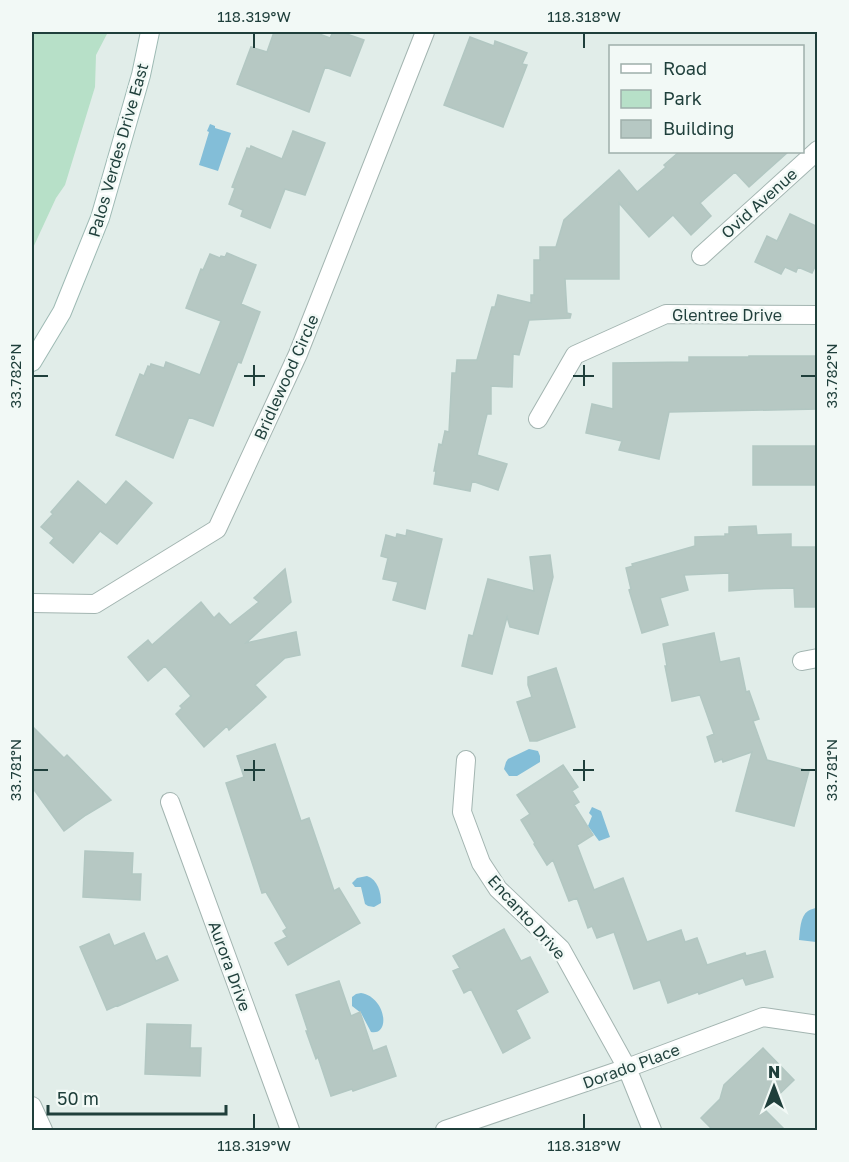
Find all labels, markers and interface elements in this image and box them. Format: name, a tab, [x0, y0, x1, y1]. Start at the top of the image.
text: 118.319°W	[217, 7, 291, 25]
text: 118.318°W	[547, 7, 621, 25]
legend	[609, 45, 804, 153]
text: Road	[663, 57, 707, 79]
street label: Palos Verdes Drive East	[84, 61, 152, 239]
text: Park	[663, 87, 702, 109]
text: Building	[663, 117, 734, 139]
street label: Ovid Avenue	[717, 164, 801, 242]
street label: Glentree Drive	[672, 305, 782, 325]
street label: Bridlewood Circle	[249, 311, 323, 443]
text: 33.782°N	[6, 343, 24, 409]
text: 33.782°N	[822, 343, 840, 409]
text: 33.781°N	[6, 739, 24, 801]
text: 33.781°N	[822, 739, 840, 801]
street label: Encanto Drive	[484, 871, 570, 963]
street label: Aurora Drive	[204, 918, 256, 1014]
street label: Dorado Place	[580, 1039, 682, 1093]
north arrow	[744, 1057, 804, 1117]
text: N	[768, 1062, 780, 1082]
scale bar	[48, 1078, 226, 1116]
text: 50 m	[57, 1087, 99, 1109]
text: 118.319°W	[217, 1136, 291, 1154]
text: 118.318°W	[547, 1136, 621, 1154]

